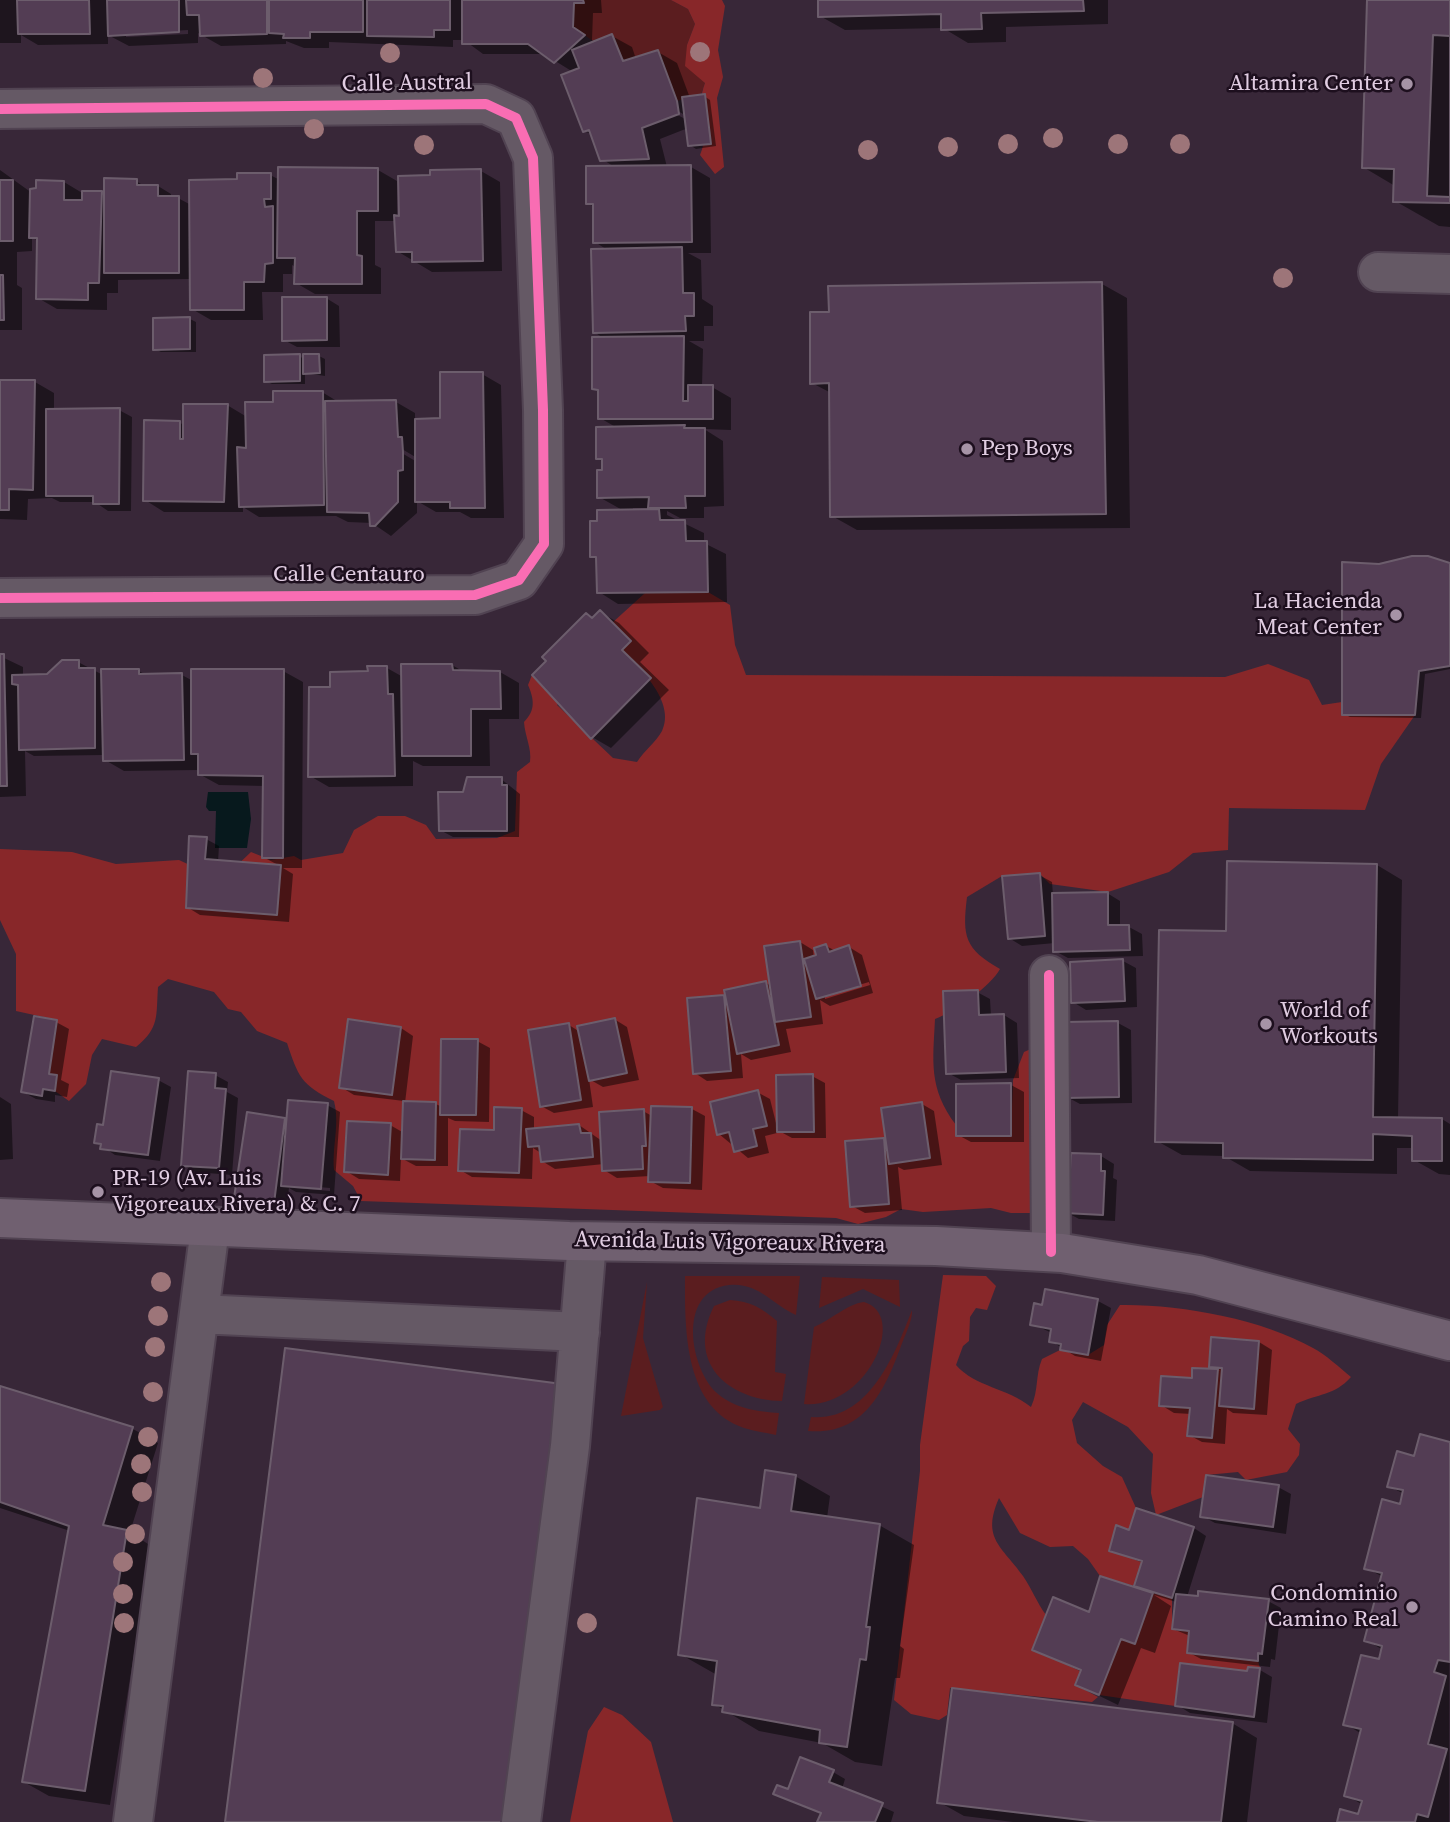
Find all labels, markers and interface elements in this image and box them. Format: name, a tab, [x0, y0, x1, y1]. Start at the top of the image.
street label: Calle Austral	[341, 69, 473, 99]
place label: Altamira Center	[1229, 70, 1393, 98]
marker: Altamira Center	[1399, 76, 1415, 92]
place label: Pep Boys	[981, 435, 1073, 463]
marker: Pep Boys	[959, 441, 975, 457]
street label: Calle Centauro	[273, 561, 425, 589]
place label: La Hacienda Meat Center	[1254, 588, 1382, 642]
marker: La Hacienda Meat Center	[1388, 607, 1404, 623]
place label: World of Workouts	[1280, 997, 1378, 1051]
marker: World of Workouts	[1258, 1016, 1274, 1032]
place label: PR-19 (Av. Luis Vigoreaux Rivera) & C. 7	[112, 1165, 360, 1219]
marker: PR-19 (Av. Luis Vigoreaux Rivera) & C. 7	[90, 1184, 106, 1200]
street label: Avenida Luis Vigoreaux Rivera	[574, 1226, 886, 1260]
place label: Condominio Camino Real	[1268, 1580, 1398, 1634]
marker: Condominio Camino Real	[1404, 1599, 1420, 1615]

